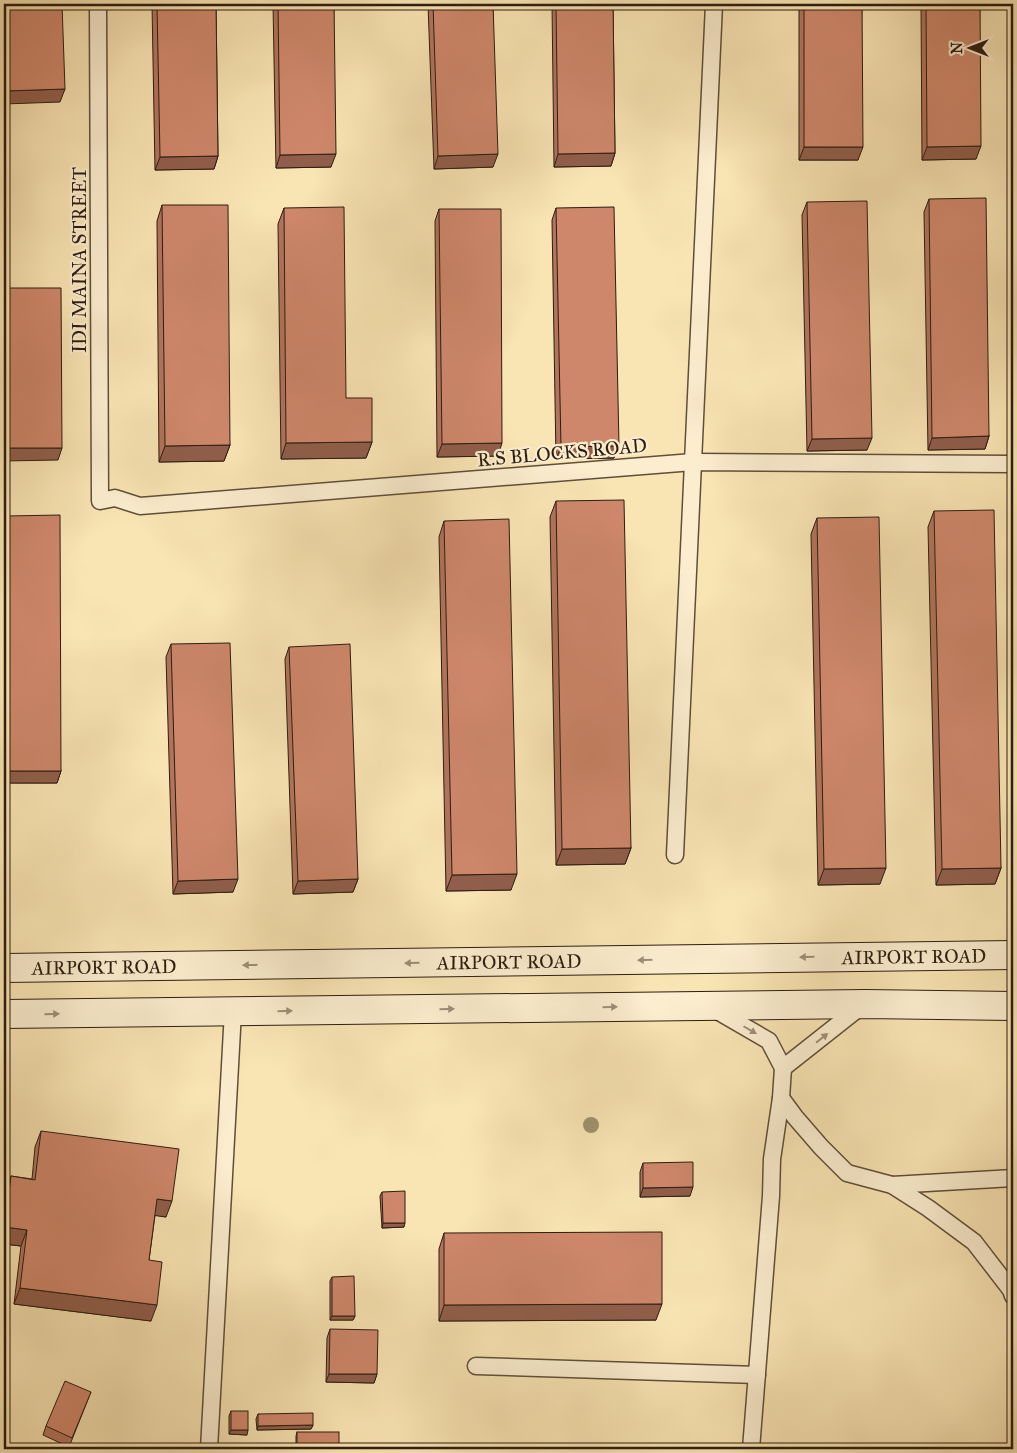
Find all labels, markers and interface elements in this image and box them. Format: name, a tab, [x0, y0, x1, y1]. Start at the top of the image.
north arrow	[944, 22, 994, 72]
text: N	[949, 42, 966, 54]
street label: IDI MAINA STREET	[68, 167, 91, 353]
street label: R.S BLOCKS ROAD	[476, 434, 648, 471]
street label: AIRPORT ROAD	[840, 944, 986, 969]
street label: AIRPORT ROAD	[435, 950, 581, 974]
one-way arrow	[799, 954, 815, 962]
street label: AIRPORT ROAD	[30, 955, 177, 980]
one-way arrow	[636, 956, 652, 964]
one-way arrow	[404, 959, 420, 967]
one-way arrow	[241, 961, 257, 969]
one-way arrow	[602, 1003, 618, 1011]
one-way arrow	[440, 1005, 456, 1013]
one-way arrow	[277, 1007, 293, 1015]
one-way arrow	[45, 1009, 61, 1017]
one-way arrow	[743, 1025, 756, 1034]
one-way arrow	[815, 1033, 828, 1044]

